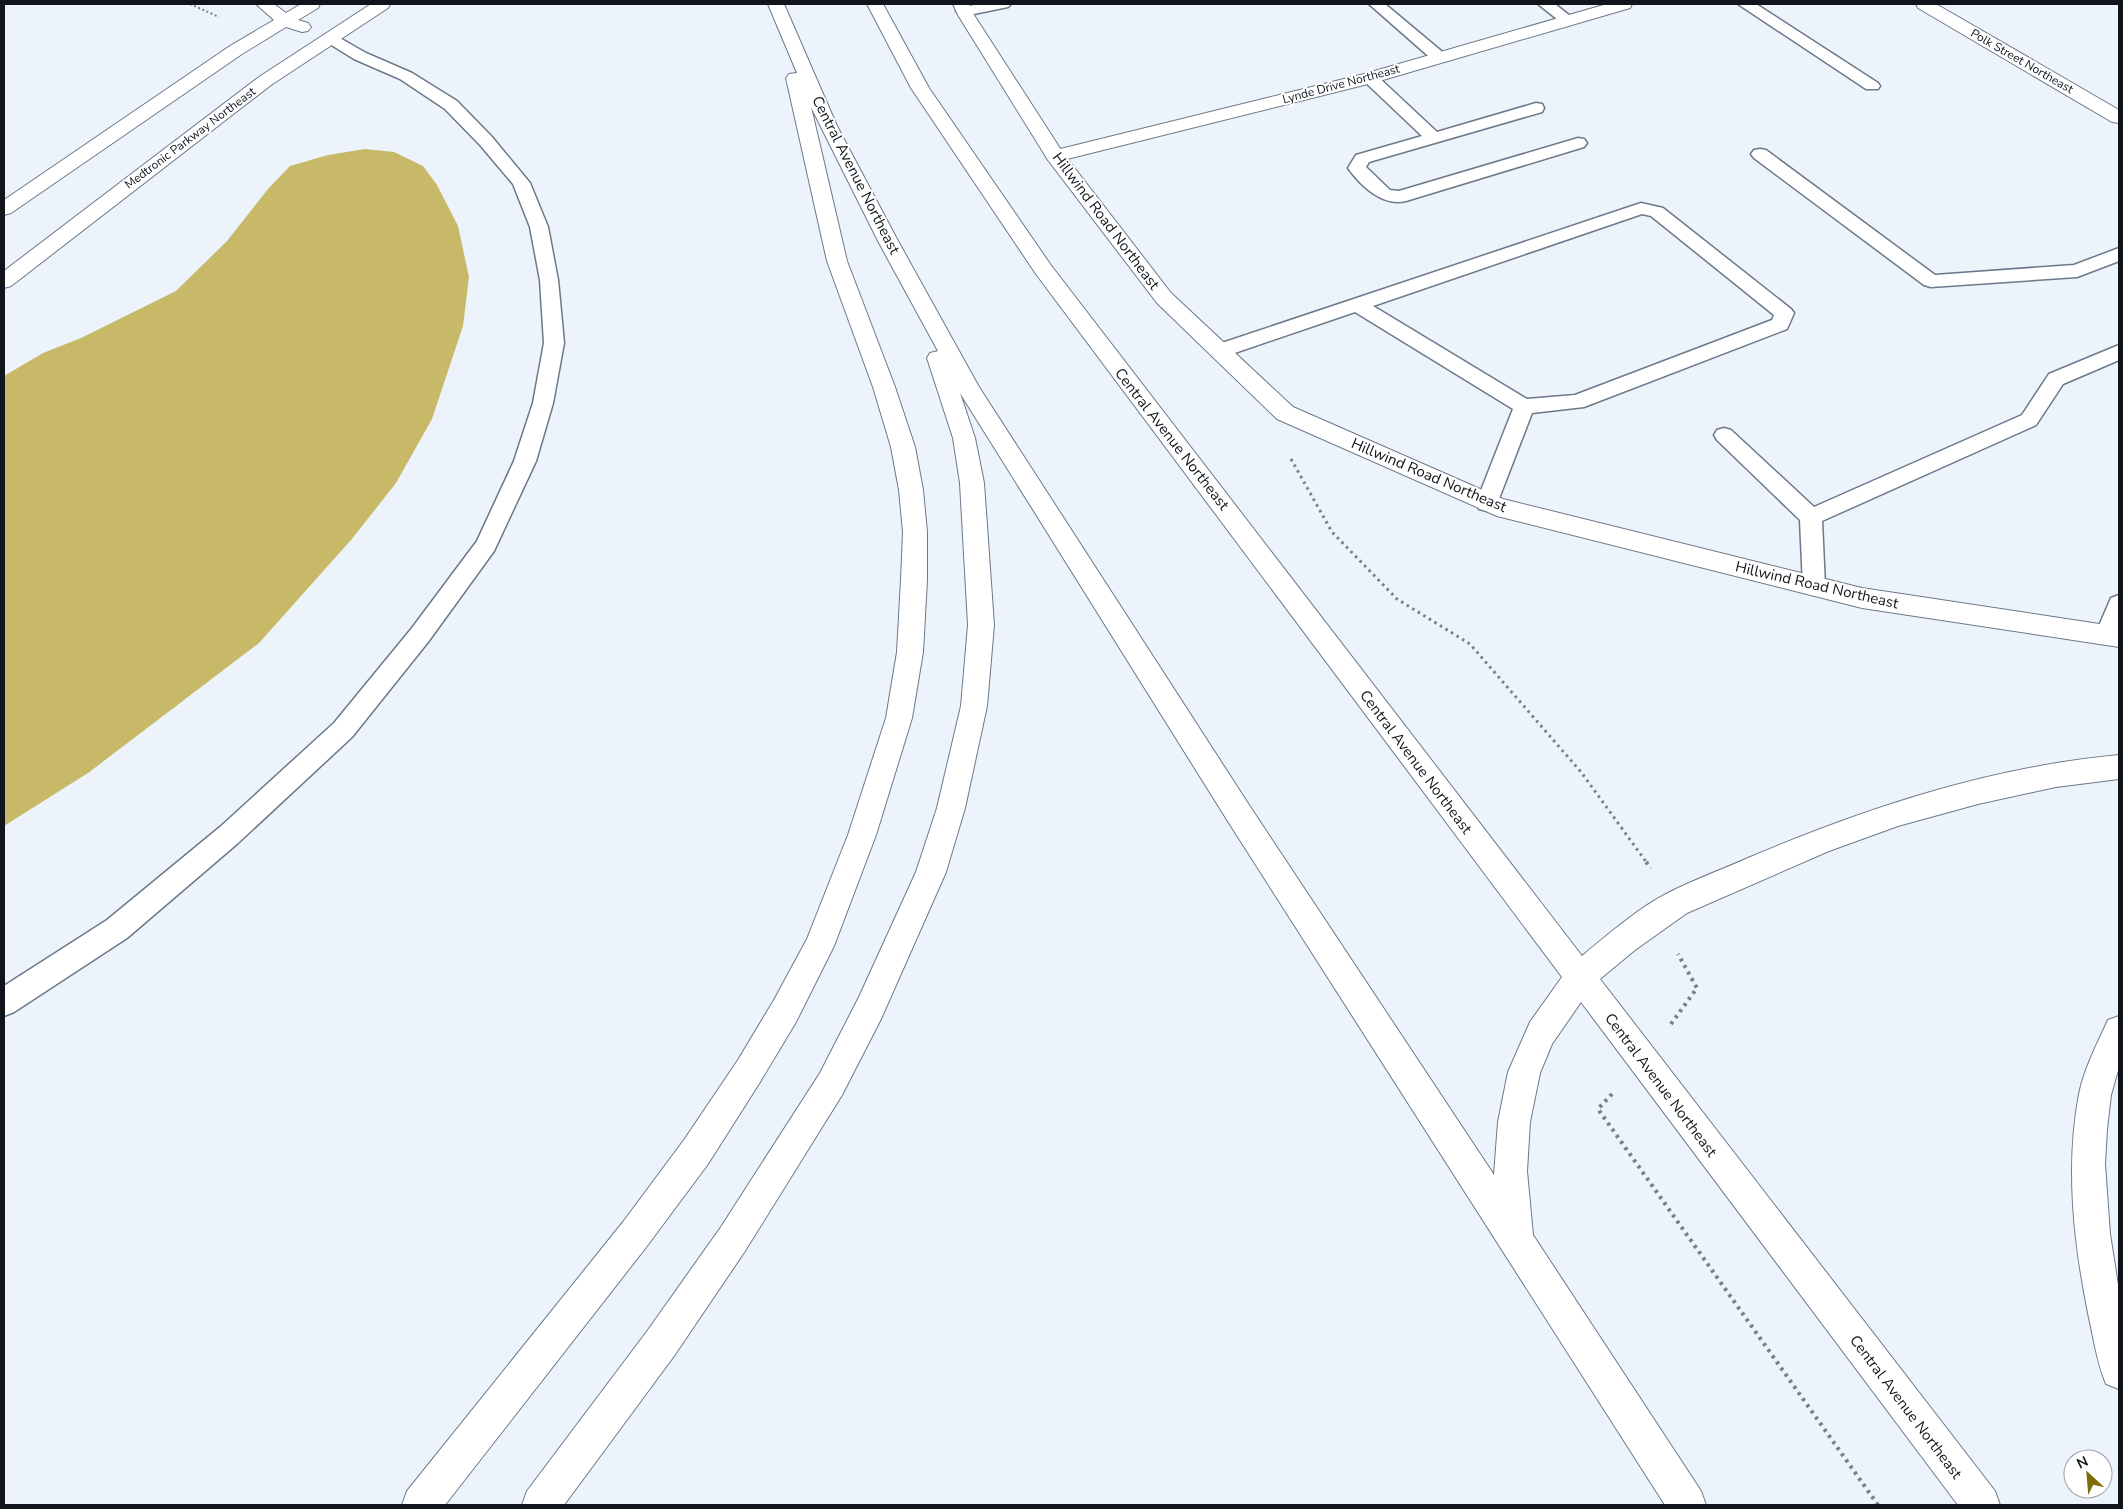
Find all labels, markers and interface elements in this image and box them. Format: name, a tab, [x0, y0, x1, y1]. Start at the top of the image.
street label: Polk Street Northeast	[1968, 25, 2077, 97]
street label: Lynde Drive Northeast	[1281, 60, 1402, 107]
street label: Medtronic Parkway Northeast	[121, 83, 259, 193]
street label: Central Avenue Northeast	[807, 92, 905, 258]
street label: Hillwind Road Northeast	[1048, 148, 1165, 294]
street label: Central Avenue Northeast	[1110, 364, 1234, 515]
street label: Hillwind Road Northeast	[1348, 433, 1510, 517]
street label: Hillwind Road Northeast	[1733, 556, 1901, 614]
street label: Central Avenue Northeast	[1355, 686, 1477, 839]
street label: Central Avenue Northeast	[1600, 1009, 1722, 1162]
street label: Central Avenue Northeast	[1845, 1331, 1967, 1484]
north arrow	[2063, 1449, 2113, 1499]
text: N	[2074, 1452, 2091, 1474]

